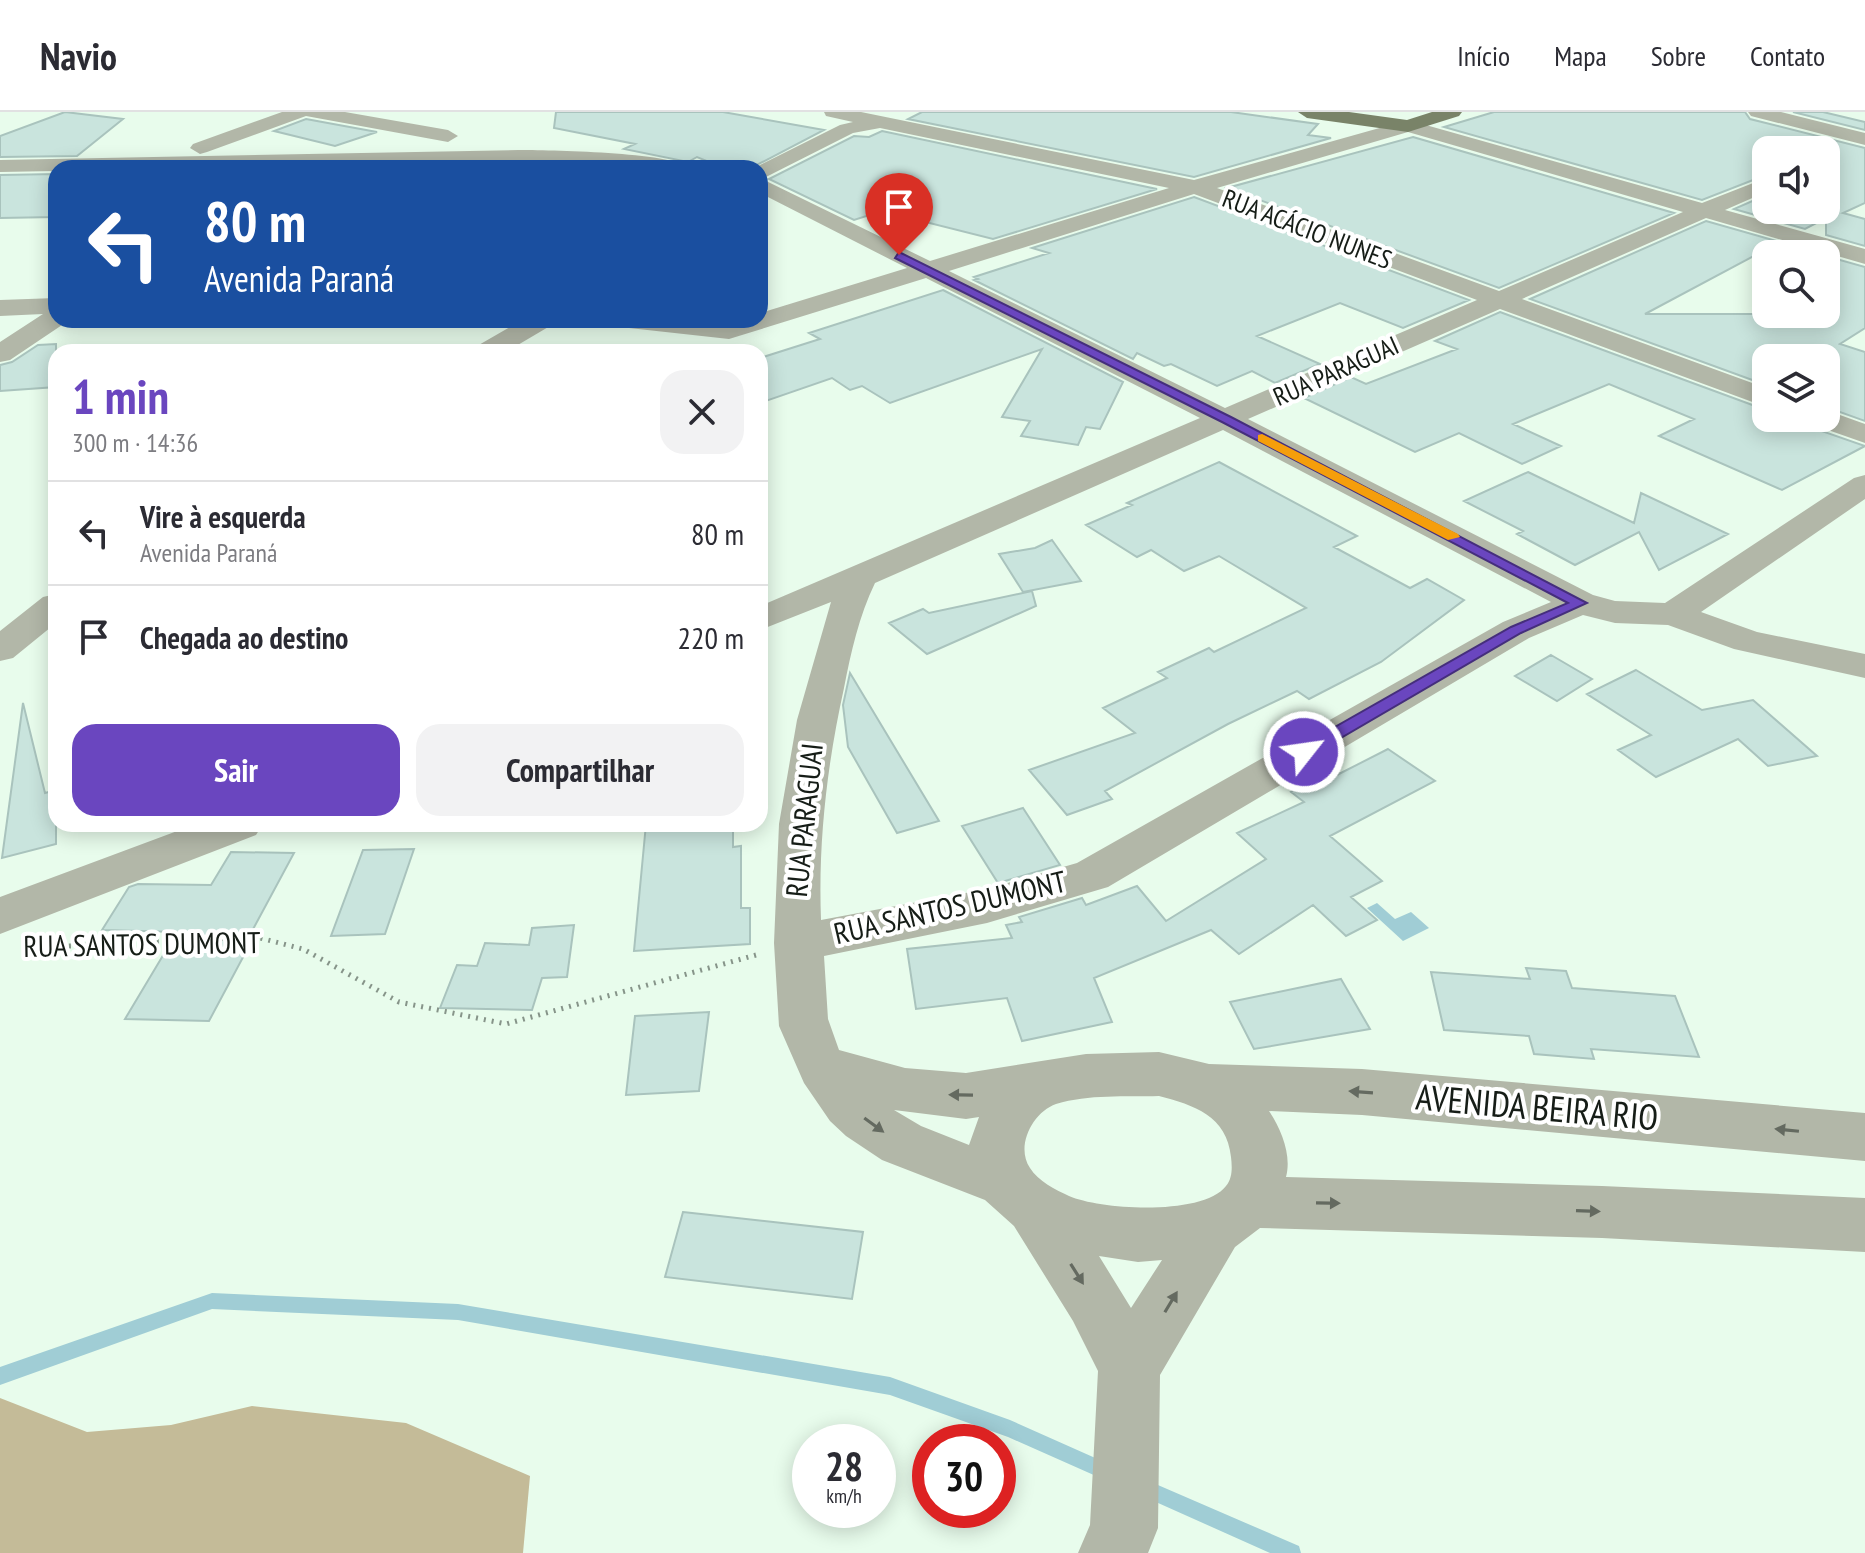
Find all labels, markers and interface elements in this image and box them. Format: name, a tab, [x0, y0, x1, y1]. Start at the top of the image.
text: Navio	[40, 31, 117, 80]
text: Início	[1457, 37, 1510, 74]
text: Mapa	[1554, 37, 1607, 74]
text: Sobre	[1651, 37, 1706, 74]
text: Contato	[1750, 37, 1825, 74]
map controls	[1752, 136, 1840, 432]
button: sound	[1752, 136, 1840, 224]
pin	[865, 173, 933, 255]
street label: RUA ACÁCIO NUNES	[1218, 181, 1396, 276]
text: 80 m	[204, 185, 306, 257]
icon: arrive	[877, 185, 921, 229]
icon: left	[72, 192, 176, 296]
button: search	[1752, 240, 1840, 328]
text: Avenida Paraná	[204, 255, 394, 302]
street label: RUA PARAGUAI	[1268, 328, 1404, 413]
button: layers	[1752, 344, 1840, 432]
text: 1 min	[72, 365, 169, 427]
button: close	[660, 370, 744, 454]
text: 300 m · 14:36	[72, 426, 198, 459]
text: Vire à esquerda	[140, 497, 306, 536]
icon: left	[72, 511, 116, 555]
text: 80 m	[691, 514, 744, 553]
text: Avenida Paraná	[140, 536, 277, 569]
icon: arrive	[72, 615, 116, 659]
text: Chegada ao destino	[140, 618, 348, 657]
text: 220 m	[678, 618, 744, 657]
position arrow	[1262, 710, 1346, 794]
button: Sair	[72, 724, 400, 816]
button: Compartilhar	[416, 724, 744, 816]
street label: RUA PARAGUAI	[776, 741, 831, 899]
street label: RUA SANTOS DUMONT	[830, 861, 1070, 952]
street label: RUA SANTOS DUMONT	[23, 922, 261, 965]
street label: AVENIDA BEIRA RIO	[1414, 1072, 1660, 1141]
one-way arrow	[1348, 1085, 1373, 1098]
one-way arrow	[947, 1089, 973, 1101]
one-way arrow	[863, 1117, 885, 1133]
one-way arrow	[1774, 1123, 1799, 1136]
one-way arrow	[1316, 1197, 1341, 1210]
one-way arrow	[1576, 1205, 1601, 1218]
one-way arrow	[1070, 1263, 1085, 1284]
one-way arrow	[1164, 1291, 1178, 1313]
speed limit sign: 30	[912, 1424, 1016, 1528]
text: 28	[825, 1440, 863, 1492]
text: km/h	[826, 1483, 862, 1509]

